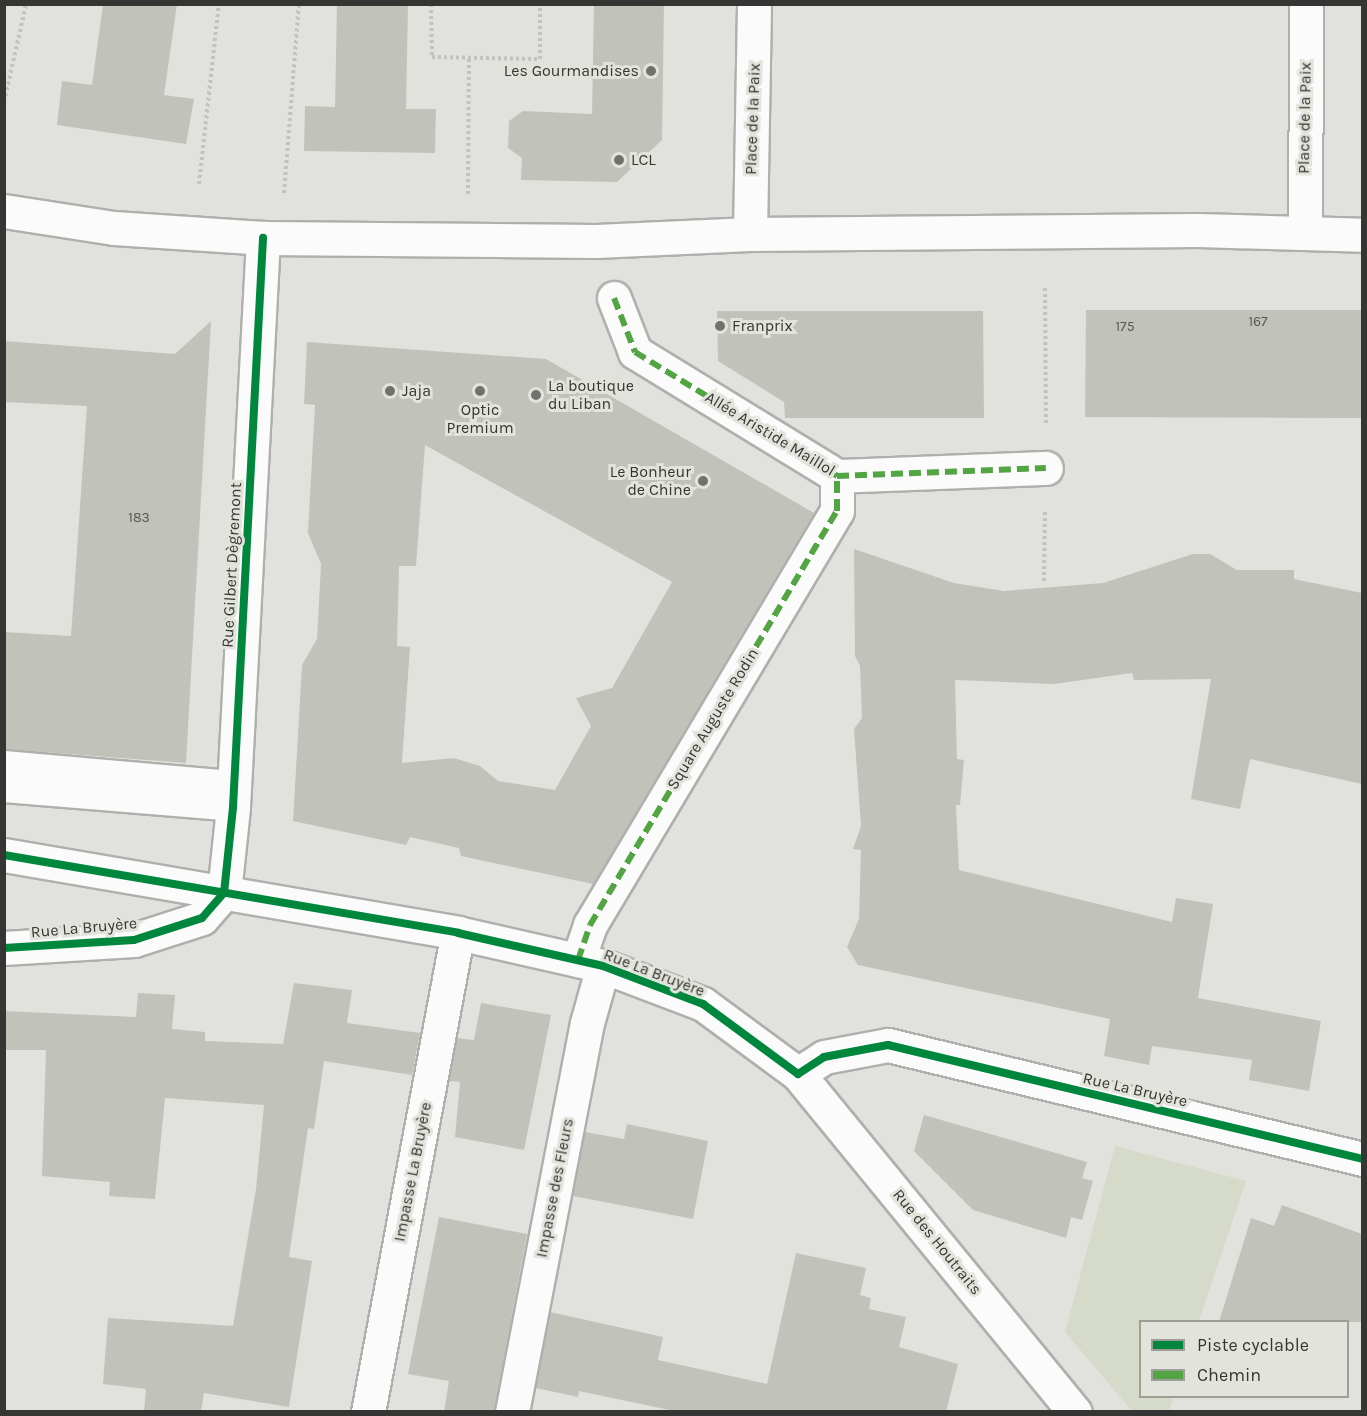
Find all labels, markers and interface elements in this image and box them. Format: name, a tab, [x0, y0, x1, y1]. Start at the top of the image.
place label: Les Gourmandises	[504, 61, 639, 81]
street label: Place de la Paix	[1294, 62, 1316, 174]
street label: Place de la Paix	[741, 63, 765, 175]
marker: Les Gourmandises	[644, 64, 658, 78]
place label: LCL	[631, 150, 656, 170]
marker: LCL	[612, 153, 626, 167]
house number: 167	[1248, 314, 1268, 330]
place label: Franprix	[732, 316, 793, 336]
marker: Franprix	[713, 319, 727, 333]
house number: 175	[1115, 319, 1135, 335]
place label: La boutique du Liban	[548, 376, 634, 414]
place label: Jaja	[402, 381, 431, 401]
marker: Jaja	[383, 384, 397, 398]
marker: Optic Premium	[473, 384, 487, 398]
marker: La boutique du Liban	[529, 388, 543, 402]
street label: Allée Aristide Maillol	[702, 388, 838, 480]
place label: Optic Premium	[446, 400, 514, 438]
place label: Le Bonheur de Chine	[610, 462, 691, 500]
marker: Le Bonheur de Chine	[696, 474, 710, 488]
street label: Rue Gilbert Dègremont	[218, 482, 246, 648]
house number: 183	[128, 510, 150, 526]
street label: Square Auguste Rodin	[663, 645, 763, 793]
street label: Rue La Bruyère	[30, 914, 138, 942]
street label: Rue La Bruyère	[601, 945, 707, 1001]
street label: Rue La Bruyère	[1081, 1069, 1189, 1111]
street label: Impasse La Bruyère	[390, 1101, 436, 1243]
street label: Impasse des Fleurs	[532, 1117, 578, 1259]
street label: Rue des Houtraits	[889, 1185, 985, 1299]
legend	[1139, 1320, 1349, 1398]
text: Piste cyclable	[1197, 1334, 1309, 1356]
text: Chemin	[1197, 1364, 1261, 1386]

